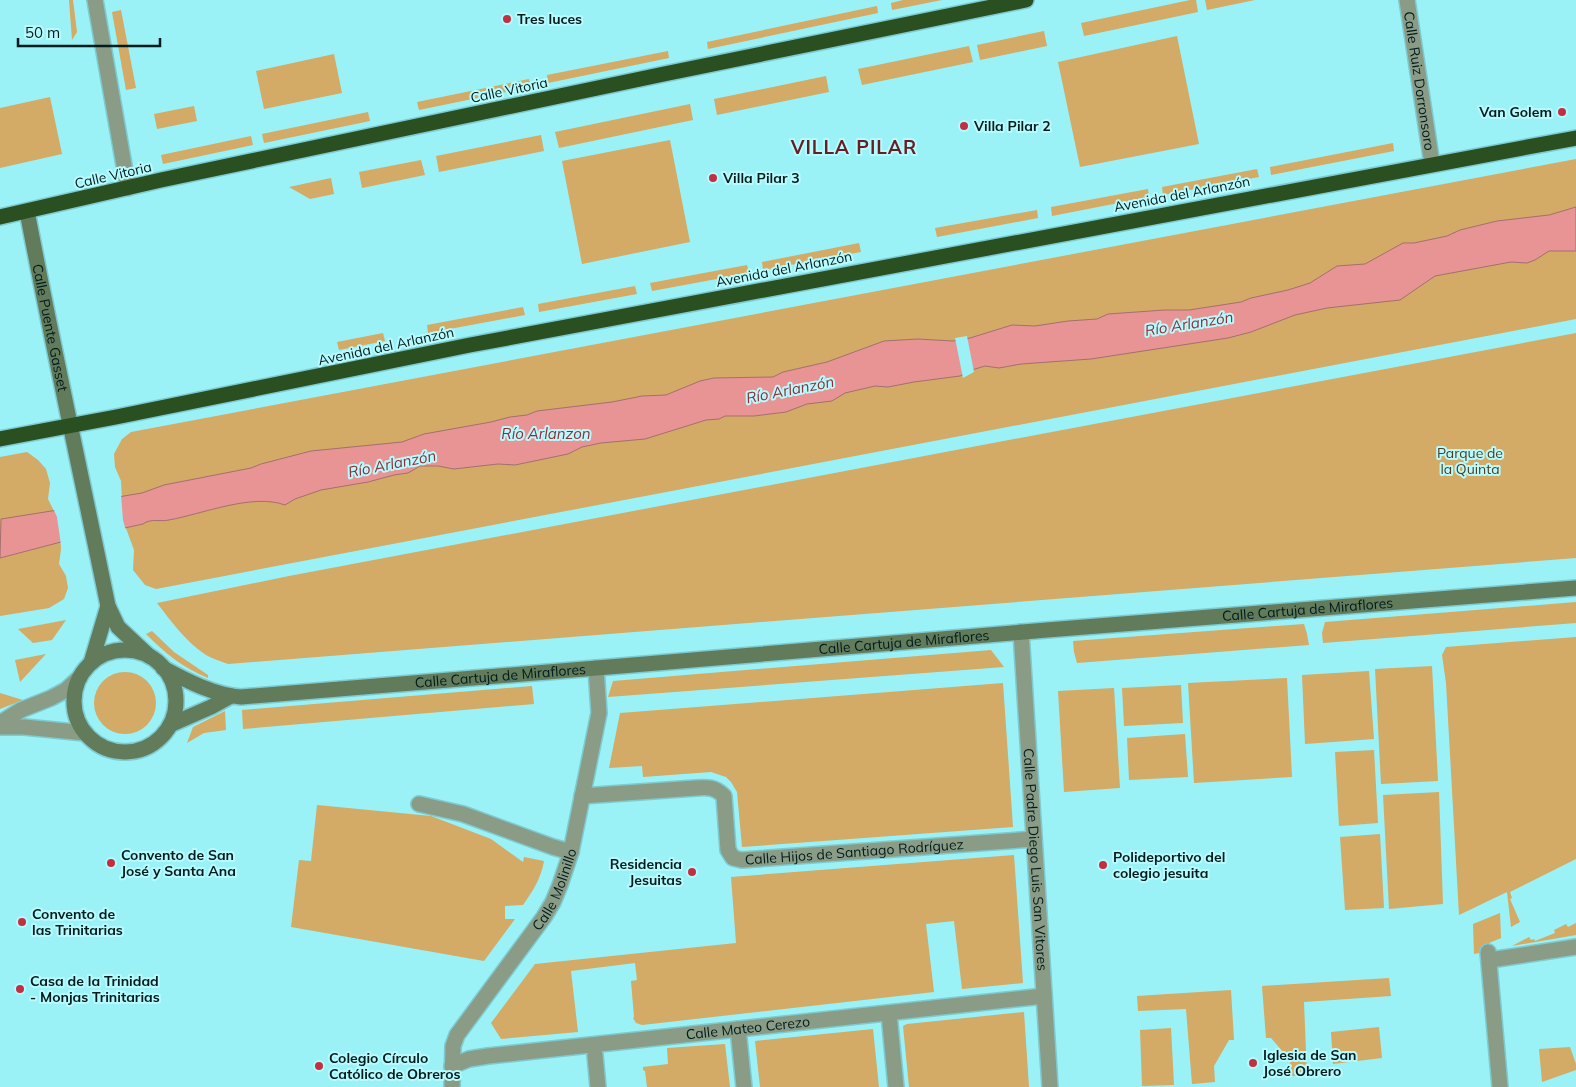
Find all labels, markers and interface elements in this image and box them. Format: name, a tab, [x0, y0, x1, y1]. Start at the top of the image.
place label: Tres luces	[517, 10, 582, 28]
street label: Calle Ruiz Dorronsoro	[1400, 10, 1439, 152]
marker: Tres luces	[501, 13, 513, 25]
scale bar	[18, 15, 160, 47]
text: 50 m	[25, 23, 60, 42]
street label: Calle Vitoria	[469, 73, 549, 107]
place label: Van Golem	[1478, 103, 1552, 121]
marker: Van Golem	[1556, 106, 1568, 118]
place label: Villa Pilar 2	[973, 117, 1051, 135]
marker: Villa Pilar 2	[958, 120, 970, 132]
district label: VILLA PILAR	[790, 135, 917, 159]
street label: Calle Vitoria	[73, 157, 153, 193]
place label: Villa Pilar 3	[722, 169, 800, 187]
marker: Villa Pilar 3	[707, 172, 719, 184]
street label: Avenida del Arlanzón	[1112, 172, 1252, 216]
street label: Avenida del Arlanzón	[714, 247, 854, 291]
street label: Calle Puente Gasset	[28, 262, 72, 393]
water label: Río Arlanzón	[1143, 307, 1235, 340]
street label: Avenida del Arlanzón	[316, 323, 456, 369]
water label: Río Arlanzón	[744, 372, 836, 407]
water label: Río Arlanzon	[501, 424, 591, 443]
park label: Parque de la Quinta	[1437, 444, 1503, 478]
water label: Río Arlanzón	[346, 446, 438, 481]
street label: Calle Cartuja de Miraflores	[1221, 594, 1394, 625]
street label: Calle Cartuja de Miraflores	[818, 626, 990, 658]
street label: Calle Cartuja de Miraflores	[414, 660, 587, 692]
street label: Calle Padre Diego Luis San Vitores	[1019, 748, 1052, 972]
street label: Calle Hijos de Santiago Rodríguez	[744, 835, 964, 869]
place label: Convento de San José y Santa Ana	[121, 846, 236, 880]
street label: Calle Molinillo	[528, 846, 581, 934]
place label: Polideportivo del colegio jesuita	[1113, 848, 1225, 882]
place label: Residencia Jesuitas	[610, 855, 682, 889]
marker: Convento de San José y Santa Ana	[105, 857, 117, 869]
marker: Polideportivo del colegio jesuita	[1097, 859, 1109, 871]
marker: Residencia Jesuitas	[686, 866, 698, 878]
place label: Convento de las Trinitarias	[32, 905, 123, 939]
marker: Convento de las Trinitarias	[16, 916, 28, 928]
place label: Casa de la Trinidad - Monjas Trinitarias	[30, 972, 160, 1006]
marker: Casa de la Trinidad - Monjas Trinitarias	[14, 983, 26, 995]
street label: Calle Mateo Cerezo	[685, 1012, 811, 1044]
place label: Iglesia de San José Obrero	[1263, 1046, 1357, 1080]
place label: Colegio Círculo Católico de Obreros	[329, 1049, 461, 1083]
marker: Iglesia de San José Obrero	[1247, 1057, 1259, 1069]
marker: Colegio Círculo Católico de Obreros	[313, 1060, 325, 1072]

